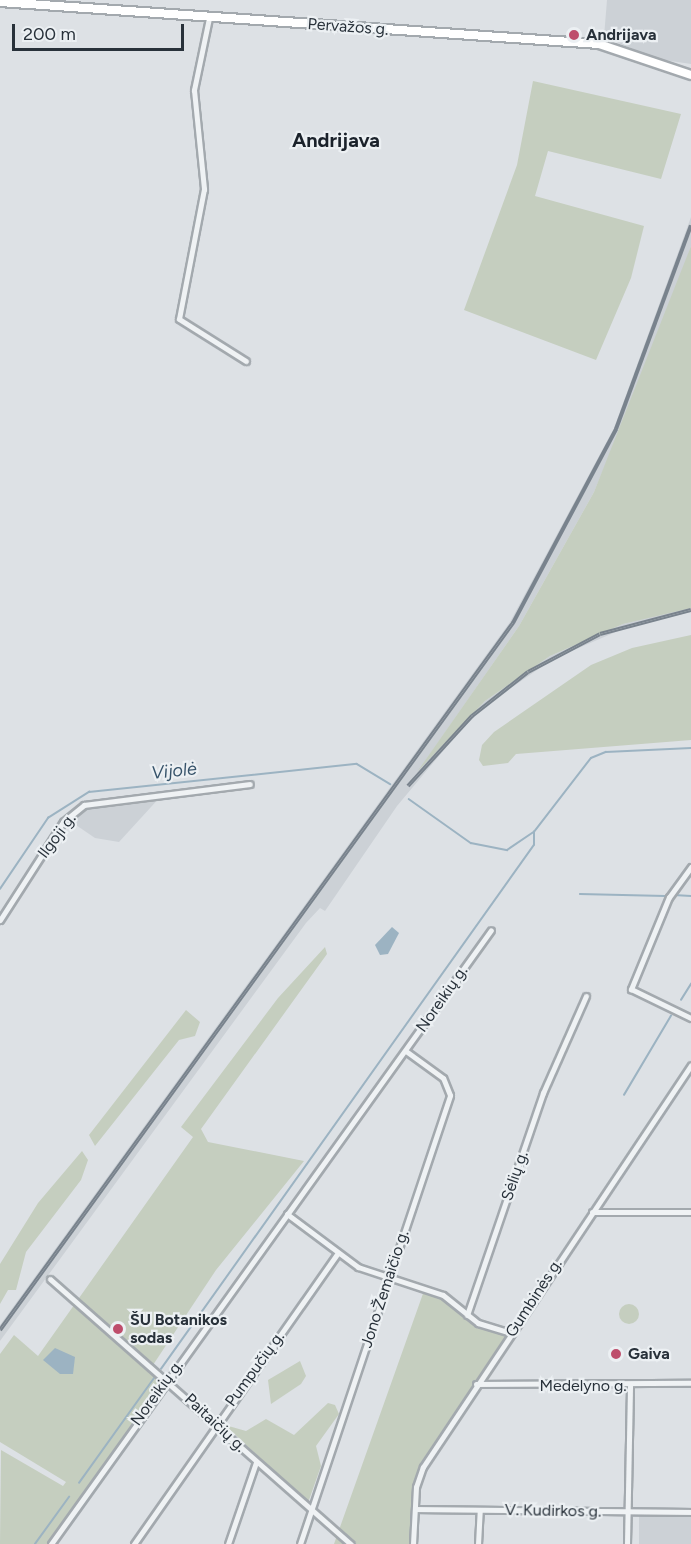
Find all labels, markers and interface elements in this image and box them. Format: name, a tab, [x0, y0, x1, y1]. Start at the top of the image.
scale bar	[15, 12, 188, 50]
street label: Pervažos g.	[307, 15, 389, 39]
text: 200 m	[23, 23, 76, 45]
place label: Andrijava	[586, 25, 656, 45]
marker: Andrijava	[567, 28, 581, 42]
district label: Andrijava	[292, 128, 380, 152]
water label: Vijolė	[150, 758, 198, 784]
street label: Ilgoji g.	[34, 810, 80, 862]
street label: Noreikių g.	[412, 962, 472, 1036]
street label: Sėlių g.	[498, 1149, 532, 1203]
street label: Jono Žemaičio g.	[357, 1228, 413, 1350]
street label: Gumbinės g.	[502, 1255, 566, 1341]
place label: ŠU Botanikos sodas	[130, 1310, 227, 1348]
marker: ŠU Botanikos sodas	[111, 1322, 125, 1336]
street label: Pumpučių g.	[221, 1328, 289, 1410]
place label: Gaiva	[628, 1344, 670, 1364]
marker: Gaiva	[609, 1347, 623, 1361]
street label: Noreikių g.	[127, 1356, 187, 1430]
street label: Medelyno g.	[539, 1376, 627, 1396]
street label: Paitaičių g.	[180, 1390, 250, 1456]
street label: V. Kudirkos g.	[505, 1501, 601, 1521]

